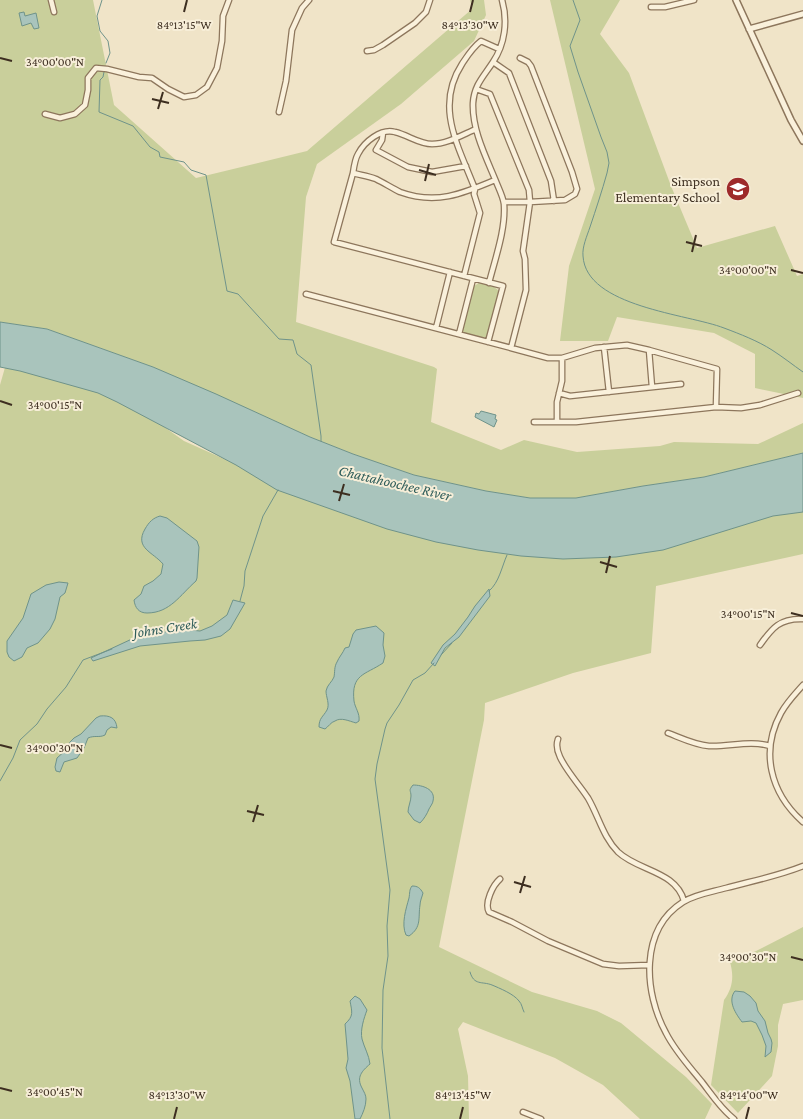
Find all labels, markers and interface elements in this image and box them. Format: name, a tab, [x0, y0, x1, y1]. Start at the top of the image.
text: 84°13'15"W	[157, 18, 211, 32]
text: 84°13'30"W	[442, 18, 499, 32]
text: 34°00'00"N	[26, 55, 84, 69]
place label: Simpson Elementary School	[615, 173, 720, 205]
school or university icon: Simpson Elementary School	[725, 176, 751, 202]
text: 34°00'00"N	[719, 263, 777, 277]
text: 34°00'15"N	[28, 398, 82, 412]
water label: Chattahoochee River	[337, 462, 454, 504]
text: 34°00'15"N	[721, 607, 775, 621]
water label: Johns Creek	[129, 615, 200, 642]
text: 34°00'30"N	[27, 741, 84, 755]
text: 34°00'30"N	[720, 950, 777, 964]
text: 34°00'45"N	[27, 1085, 83, 1099]
text: 84°13'30"W	[149, 1088, 206, 1102]
text: 84°13'45"W	[435, 1088, 491, 1102]
text: 84°14'00"W	[720, 1088, 778, 1102]

